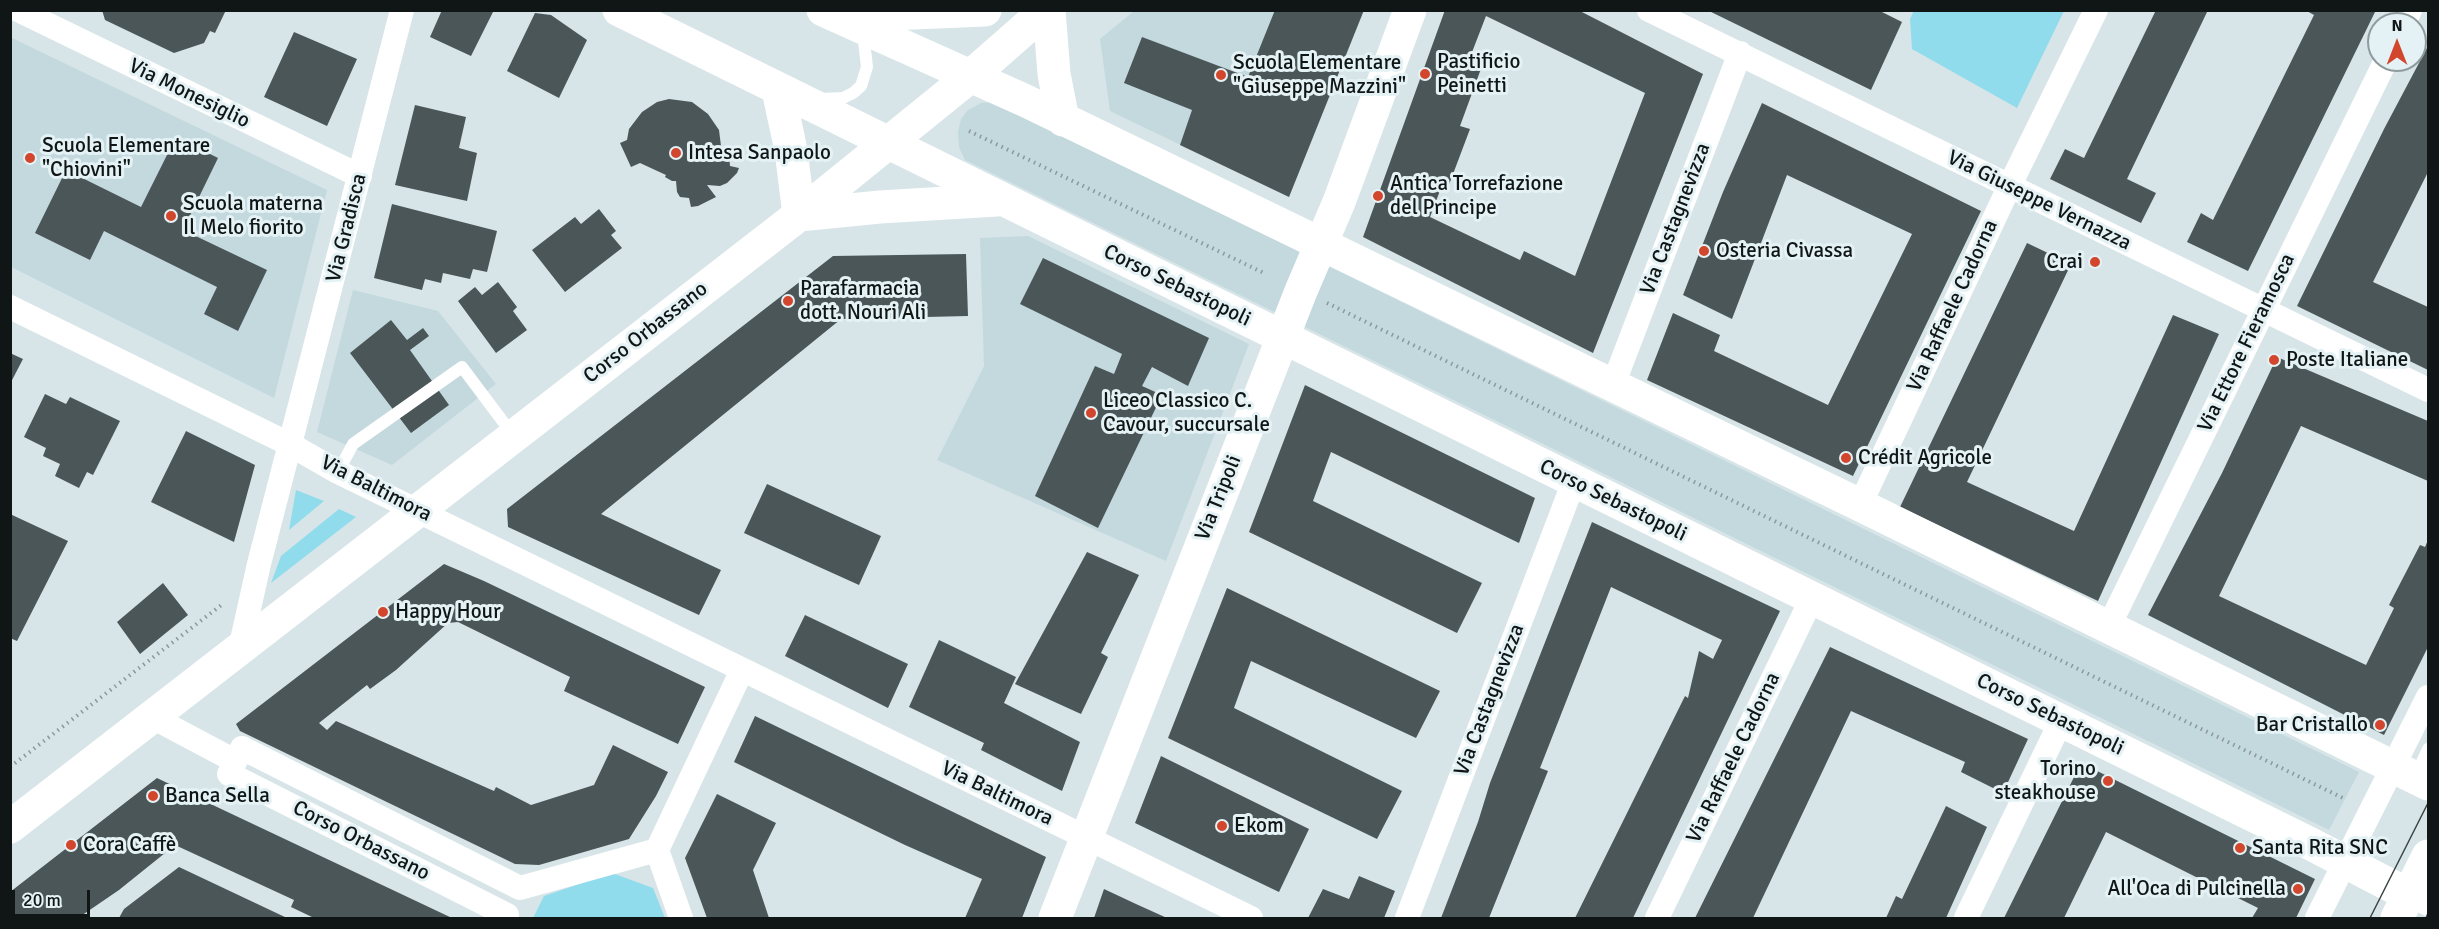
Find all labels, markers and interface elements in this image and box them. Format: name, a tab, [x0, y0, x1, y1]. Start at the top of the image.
north arrow	[2367, 12, 2427, 72]
text: N	[2391, 16, 2403, 36]
place label: Pastificio Peinetti	[1437, 49, 1520, 99]
place label: Scuola Elementare "Giuseppe Mazzini"	[1233, 50, 1406, 100]
street label: Via Monesiglio	[124, 54, 254, 134]
marker: Pastificio Peinetti	[1418, 67, 1432, 81]
marker: Scuola Elementare "Giuseppe Mazzini"	[1214, 68, 1228, 82]
place label: Scuola Elementare "Chiovini"	[42, 133, 210, 183]
place label: Intesa Sanpaolo	[688, 140, 831, 166]
street label: Via Castagnevizza	[1635, 140, 1717, 298]
marker: Intesa Sanpaolo	[669, 146, 683, 160]
street label: Via Giuseppe Vernazza	[1943, 146, 2135, 256]
marker: Scuola Elementare "Chiovini"	[23, 151, 37, 165]
street label: Via Gradisca	[321, 171, 373, 285]
place label: Antica Torrefazione del Principe	[1390, 171, 1563, 221]
marker: Antica Torrefazione del Principe	[1371, 189, 1385, 203]
place label: Scuola materna Il Melo fiorito	[183, 191, 323, 241]
marker: Scuola materna Il Melo fiorito	[164, 209, 178, 223]
street label: Via Raffaele Cadorna	[1902, 216, 2004, 396]
place label: Osteria Civassa	[1716, 238, 1853, 264]
street label: Corso Sebastopoli	[1099, 239, 1255, 333]
marker: Osteria Civassa	[1697, 244, 1711, 258]
place label: Crai	[2046, 249, 2083, 275]
street label: Via Ettore Fieramosca	[2193, 250, 2301, 436]
marker: Crai	[2088, 255, 2102, 269]
place label: Parafarmacia dott. Nouri Ali	[800, 276, 926, 326]
street label: Corso Orbassano	[579, 277, 713, 389]
marker: Parafarmacia dott. Nouri Ali	[781, 294, 795, 308]
place label: Poste Italiane	[2286, 347, 2408, 373]
marker: Poste Italiane	[2267, 353, 2281, 367]
place label: Liceo Classico C. Cavour, succursale	[1103, 388, 1270, 438]
marker: Liceo Classico C. Cavour, succursale	[1084, 406, 1098, 420]
place label: Crédit Agricole	[1858, 445, 1992, 471]
street label: Via Baltimora	[316, 450, 436, 528]
marker: Crédit Agricole	[1839, 451, 1853, 465]
street label: Via Tripoli	[1190, 452, 1248, 544]
street label: Corso Sebastopoli	[1535, 454, 1691, 548]
place label: Happy Hour	[395, 599, 501, 625]
marker: Happy Hour	[376, 605, 390, 619]
street label: Via Castagnevizza	[1449, 621, 1531, 779]
street label: Corso Sebastopoli	[1972, 668, 2128, 762]
street label: Via Raffaele Cadorna	[1682, 669, 1786, 847]
place label: Bar Cristallo	[2256, 712, 2368, 738]
marker: Bar Cristallo	[2373, 718, 2387, 732]
street label: Via Baltimora	[937, 756, 1057, 832]
place label: Torino steakhouse	[1994, 756, 2096, 806]
marker: Torino steakhouse	[2101, 774, 2115, 788]
place label: Banca Sella	[165, 783, 270, 809]
marker: Banca Sella	[146, 789, 160, 803]
street label: Corso Orbassano	[288, 796, 434, 886]
place label: Ekom	[1234, 813, 1284, 839]
marker: Ekom	[1215, 819, 1229, 833]
place label: Cora Caffè	[83, 832, 176, 858]
place label: Santa Rita SNC	[2252, 835, 2388, 861]
marker: Cora Caffè	[64, 838, 78, 852]
marker: Santa Rita SNC	[2233, 841, 2247, 855]
place label: All'Oca di Pulcinella	[2108, 876, 2286, 902]
scale bar	[15, 878, 93, 916]
marker: All'Oca di Pulcinella	[2291, 882, 2305, 896]
text: 20 m	[23, 889, 61, 911]

